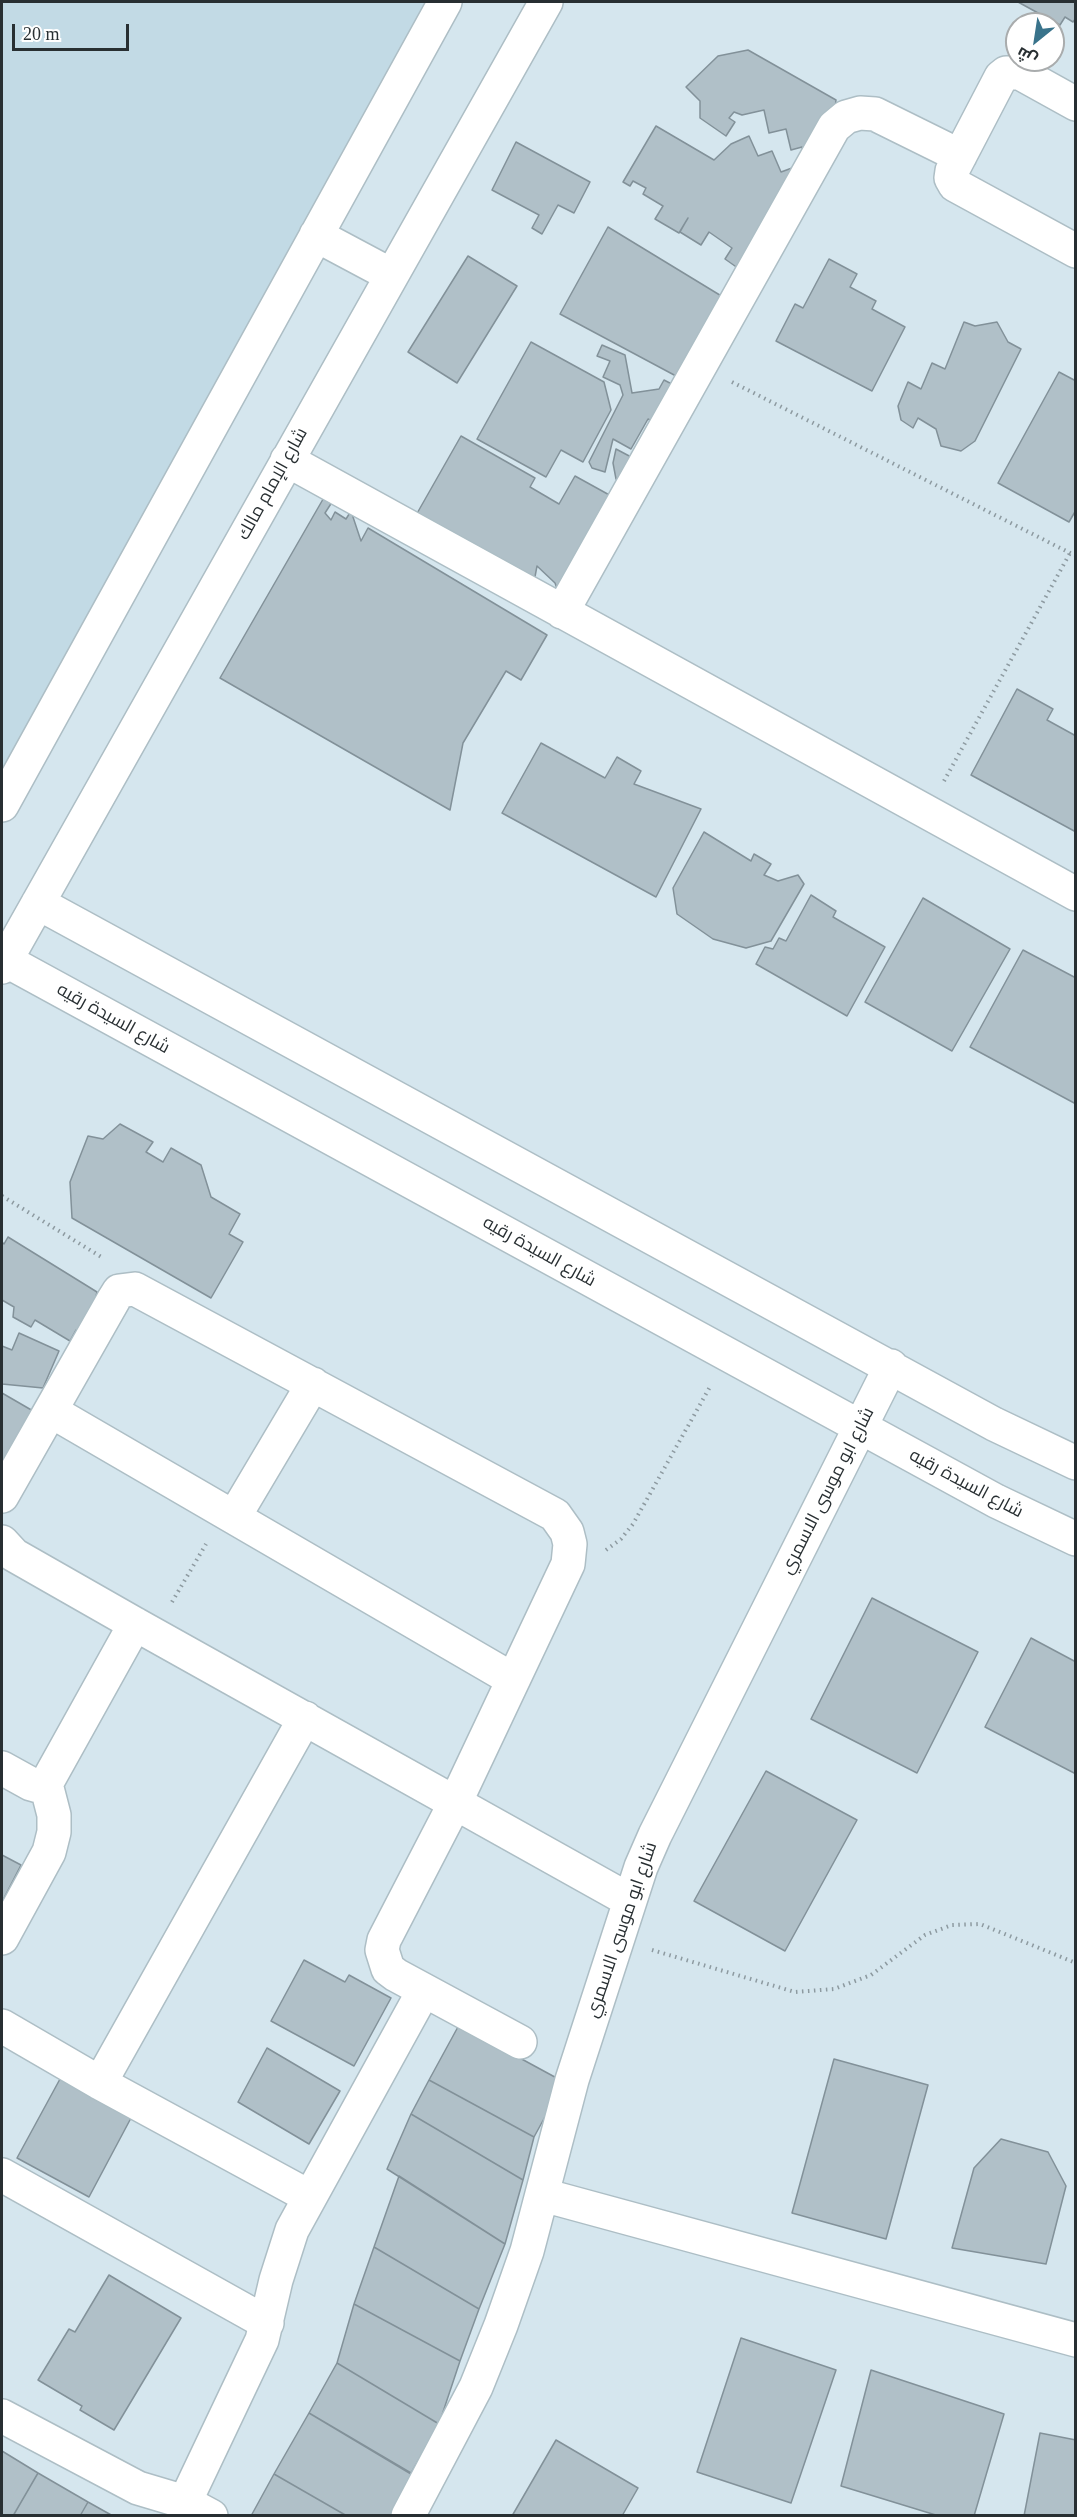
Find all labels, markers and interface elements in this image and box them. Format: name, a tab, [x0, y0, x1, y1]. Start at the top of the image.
scale bar	[15, 12, 132, 50]
north arrow	[1005, 12, 1065, 72]
text: 20 m	[23, 24, 60, 44]
text: ش	[1014, 44, 1040, 69]
street label: شارع الإمام مالك	[233, 424, 313, 544]
street label: شارع السيدة رقيه	[53, 979, 173, 1059]
street label: شارع السيدة رقيه	[479, 1212, 599, 1292]
street label: شارع ابو موسى الاسمري	[777, 1404, 879, 1578]
street label: شارع السيدة رقيه	[905, 1445, 1027, 1523]
street label: شارع ابو موسى الاسمري	[582, 1839, 662, 2021]

